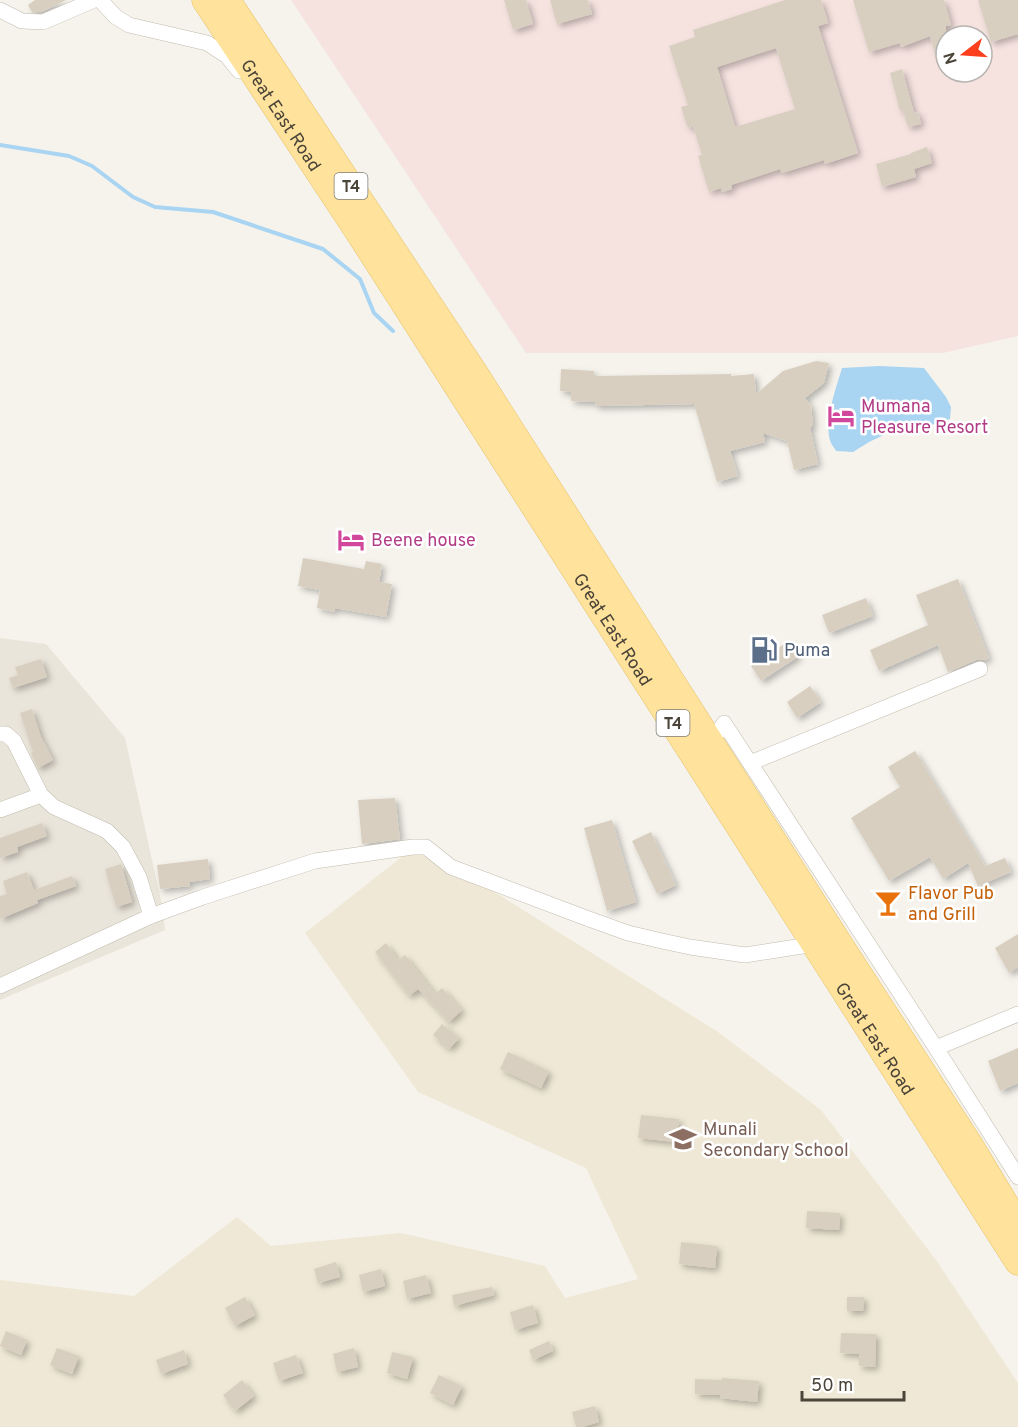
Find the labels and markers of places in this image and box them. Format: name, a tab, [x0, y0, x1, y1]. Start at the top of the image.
place label: Mumana Pleasure Resort	[861, 396, 988, 440]
hotel icon: Mumana Pleasure Resort	[826, 401, 856, 431]
hotel icon: Beene house	[336, 525, 366, 555]
place label: Beene house	[371, 530, 476, 553]
fuel station icon: Puma	[749, 635, 779, 665]
place label: Puma	[784, 640, 830, 663]
place label: Flavor Pub and Grill	[908, 883, 994, 927]
bar icon: Flavor Pub and Grill	[873, 888, 903, 918]
place label: Munali Secondary School	[703, 1119, 849, 1163]
school or university icon: Munali Secondary School	[668, 1124, 698, 1154]

